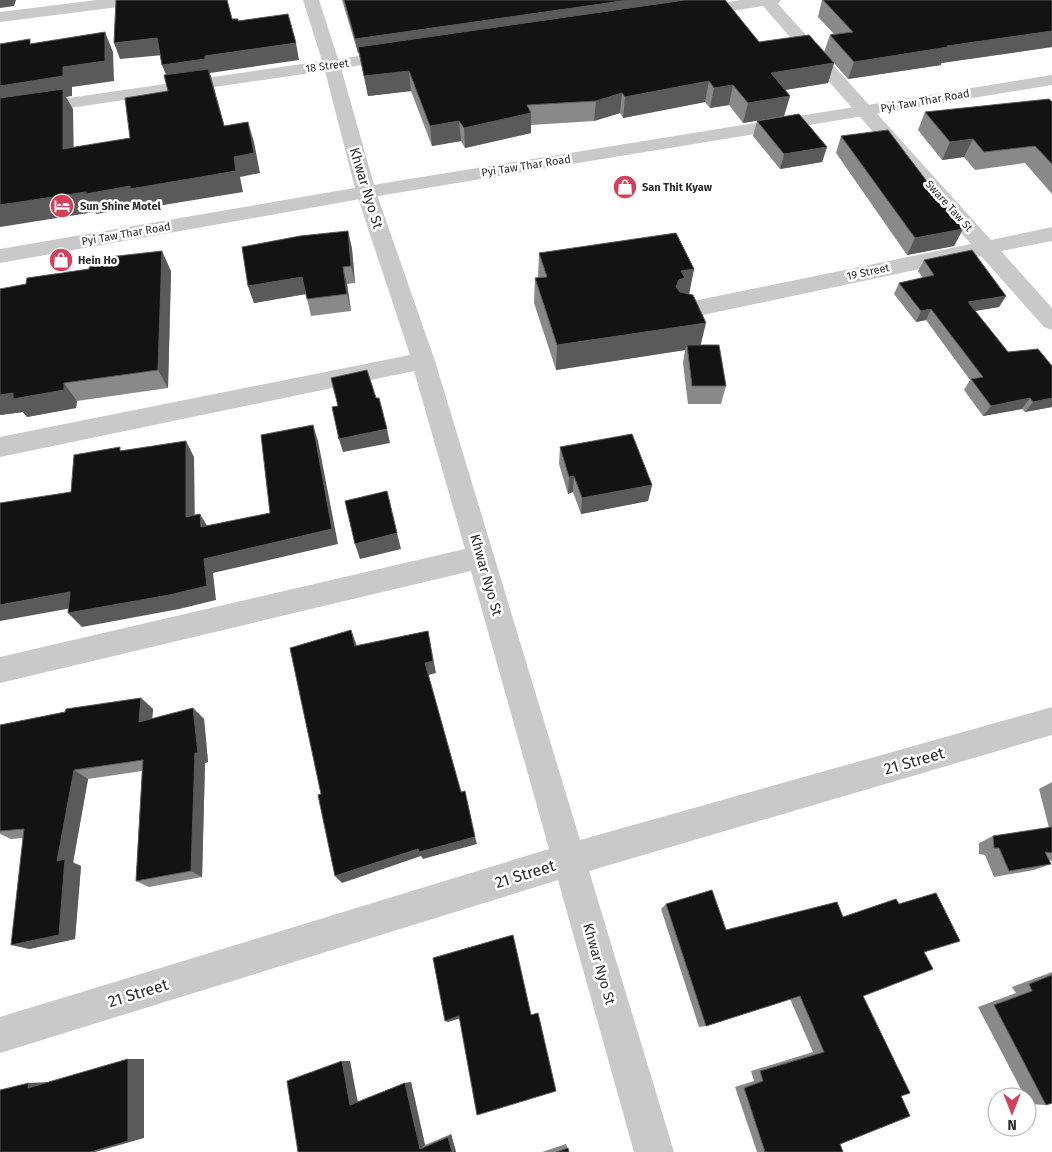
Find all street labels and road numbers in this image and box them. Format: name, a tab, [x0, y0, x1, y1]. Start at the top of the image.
street label: 18 Street	[305, 57, 350, 75]
street label: Pyi Taw Thar Road	[879, 87, 971, 115]
street label: Khwar Nyo St	[346, 145, 387, 232]
street label: Pyi Taw Thar Road	[480, 153, 572, 179]
street label: Sware Taw St	[923, 178, 975, 234]
street label: Pyi Taw Thar Road	[80, 220, 172, 248]
street label: 19 Street	[845, 261, 891, 283]
street label: Khwar Nyo St	[466, 532, 506, 619]
street label: 21 Street	[882, 743, 947, 779]
street label: 21 Street	[493, 856, 558, 892]
street label: Khwar Nyo St	[579, 921, 619, 1008]
street label: 21 Street	[106, 975, 171, 1011]

